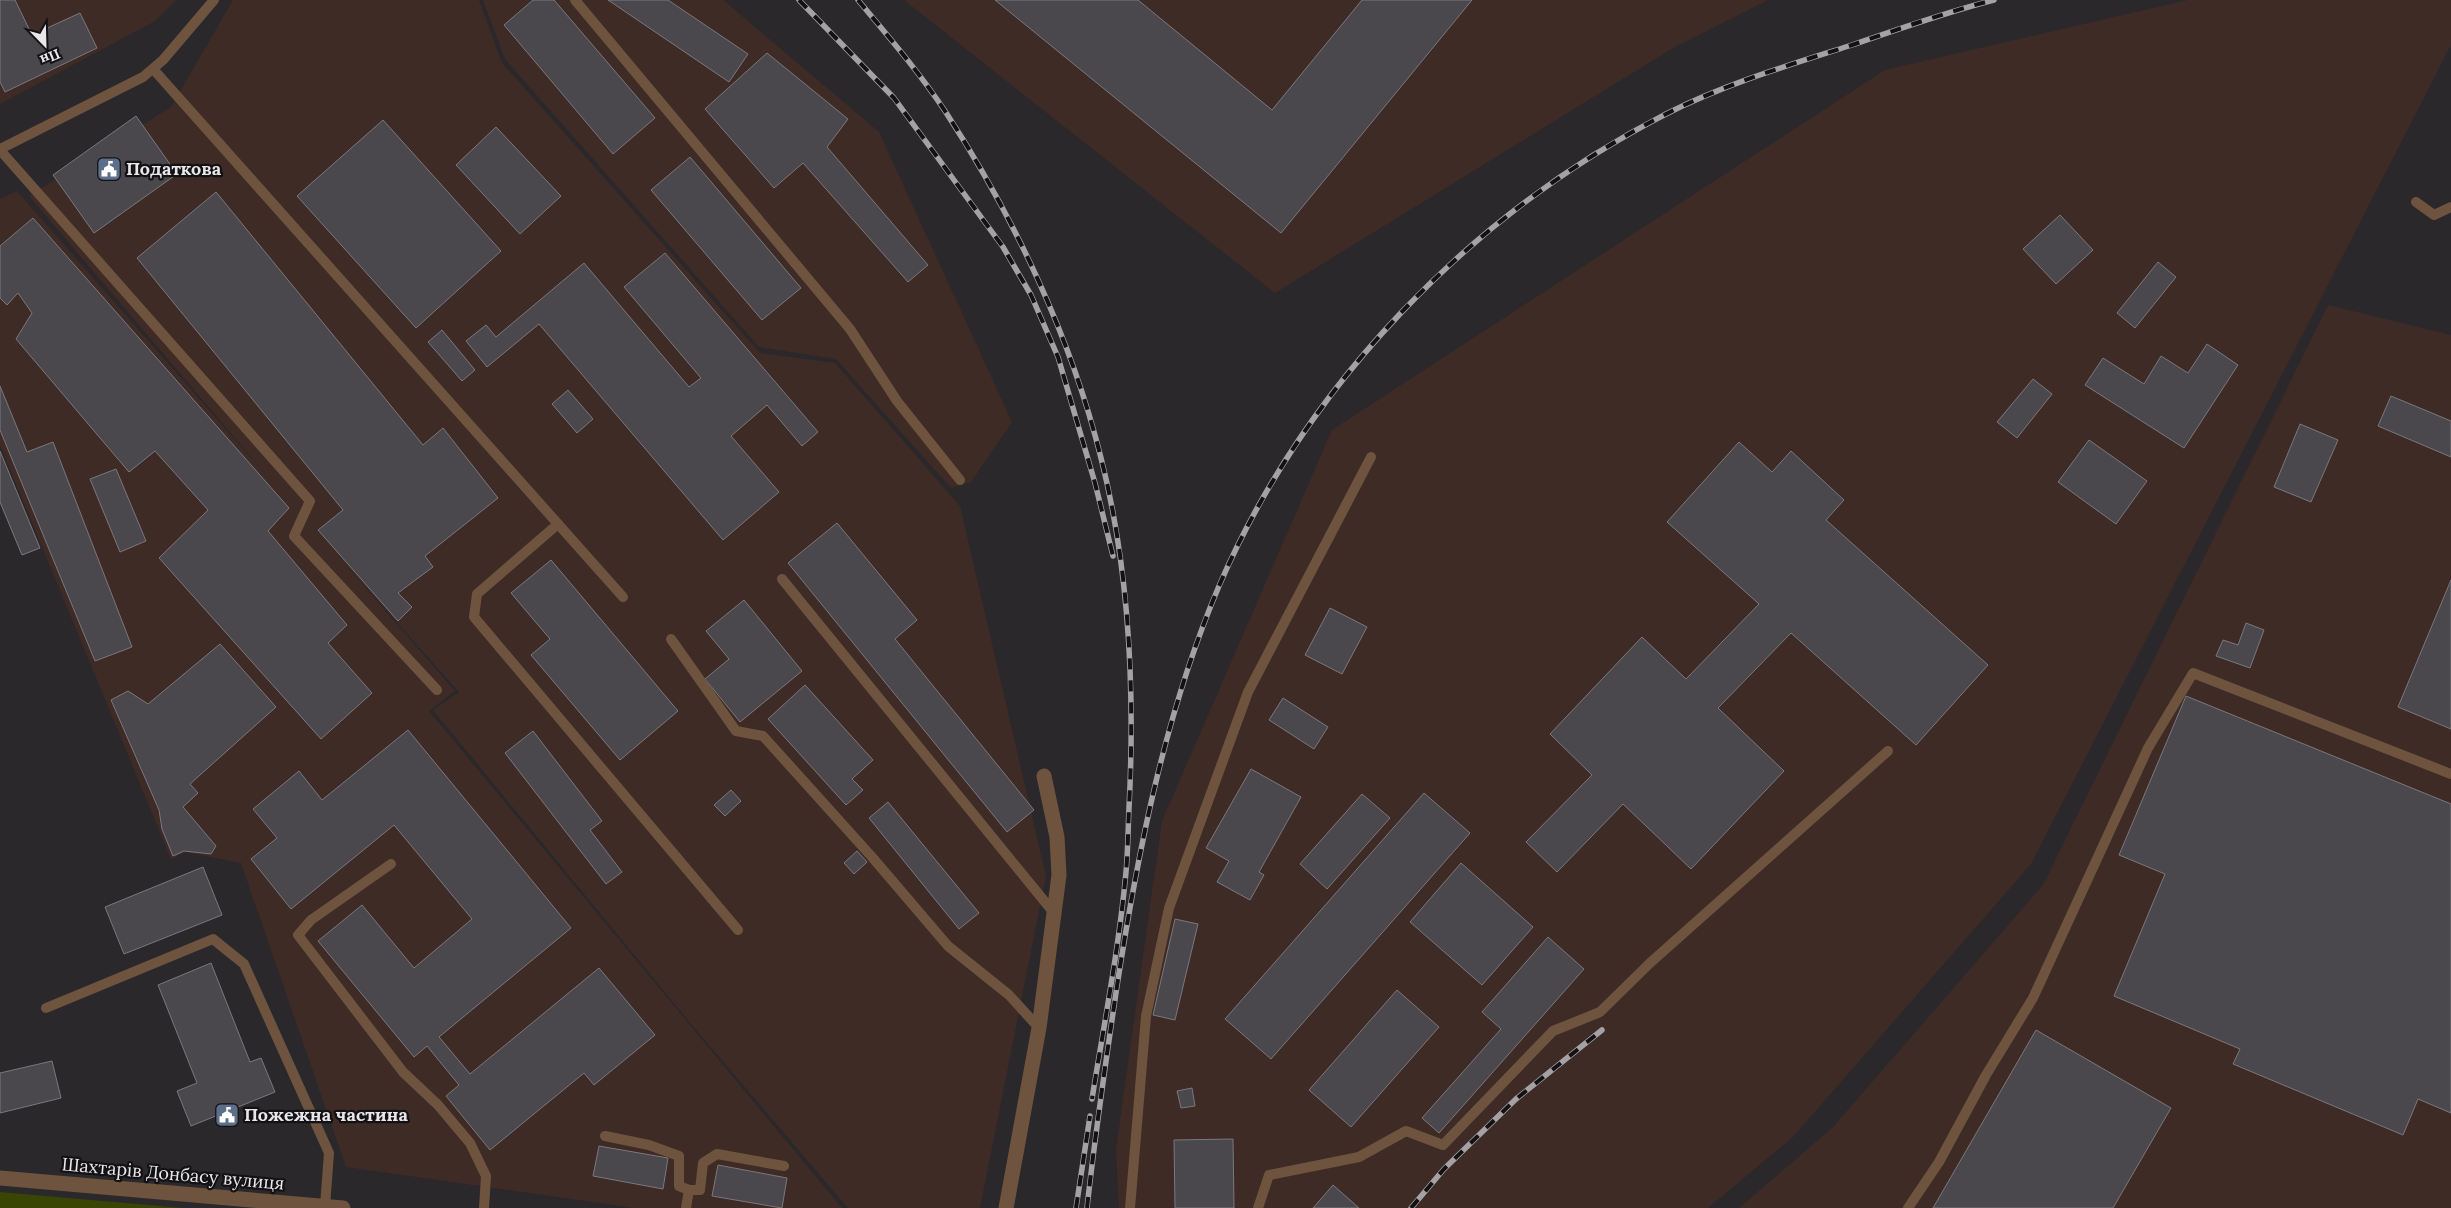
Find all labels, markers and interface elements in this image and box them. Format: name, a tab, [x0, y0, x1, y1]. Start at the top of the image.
north arrow	[20, 20, 70, 70]
text: Пн	[37, 45, 63, 69]
public building icon: Податкова	[96, 156, 122, 182]
place label: Податкова	[126, 157, 222, 180]
public building icon: Пожежна частина	[214, 1102, 240, 1128]
place label: Пожежна частина	[244, 1103, 409, 1126]
street label: Шахтарів Донбасу вулиця	[61, 1152, 285, 1195]

